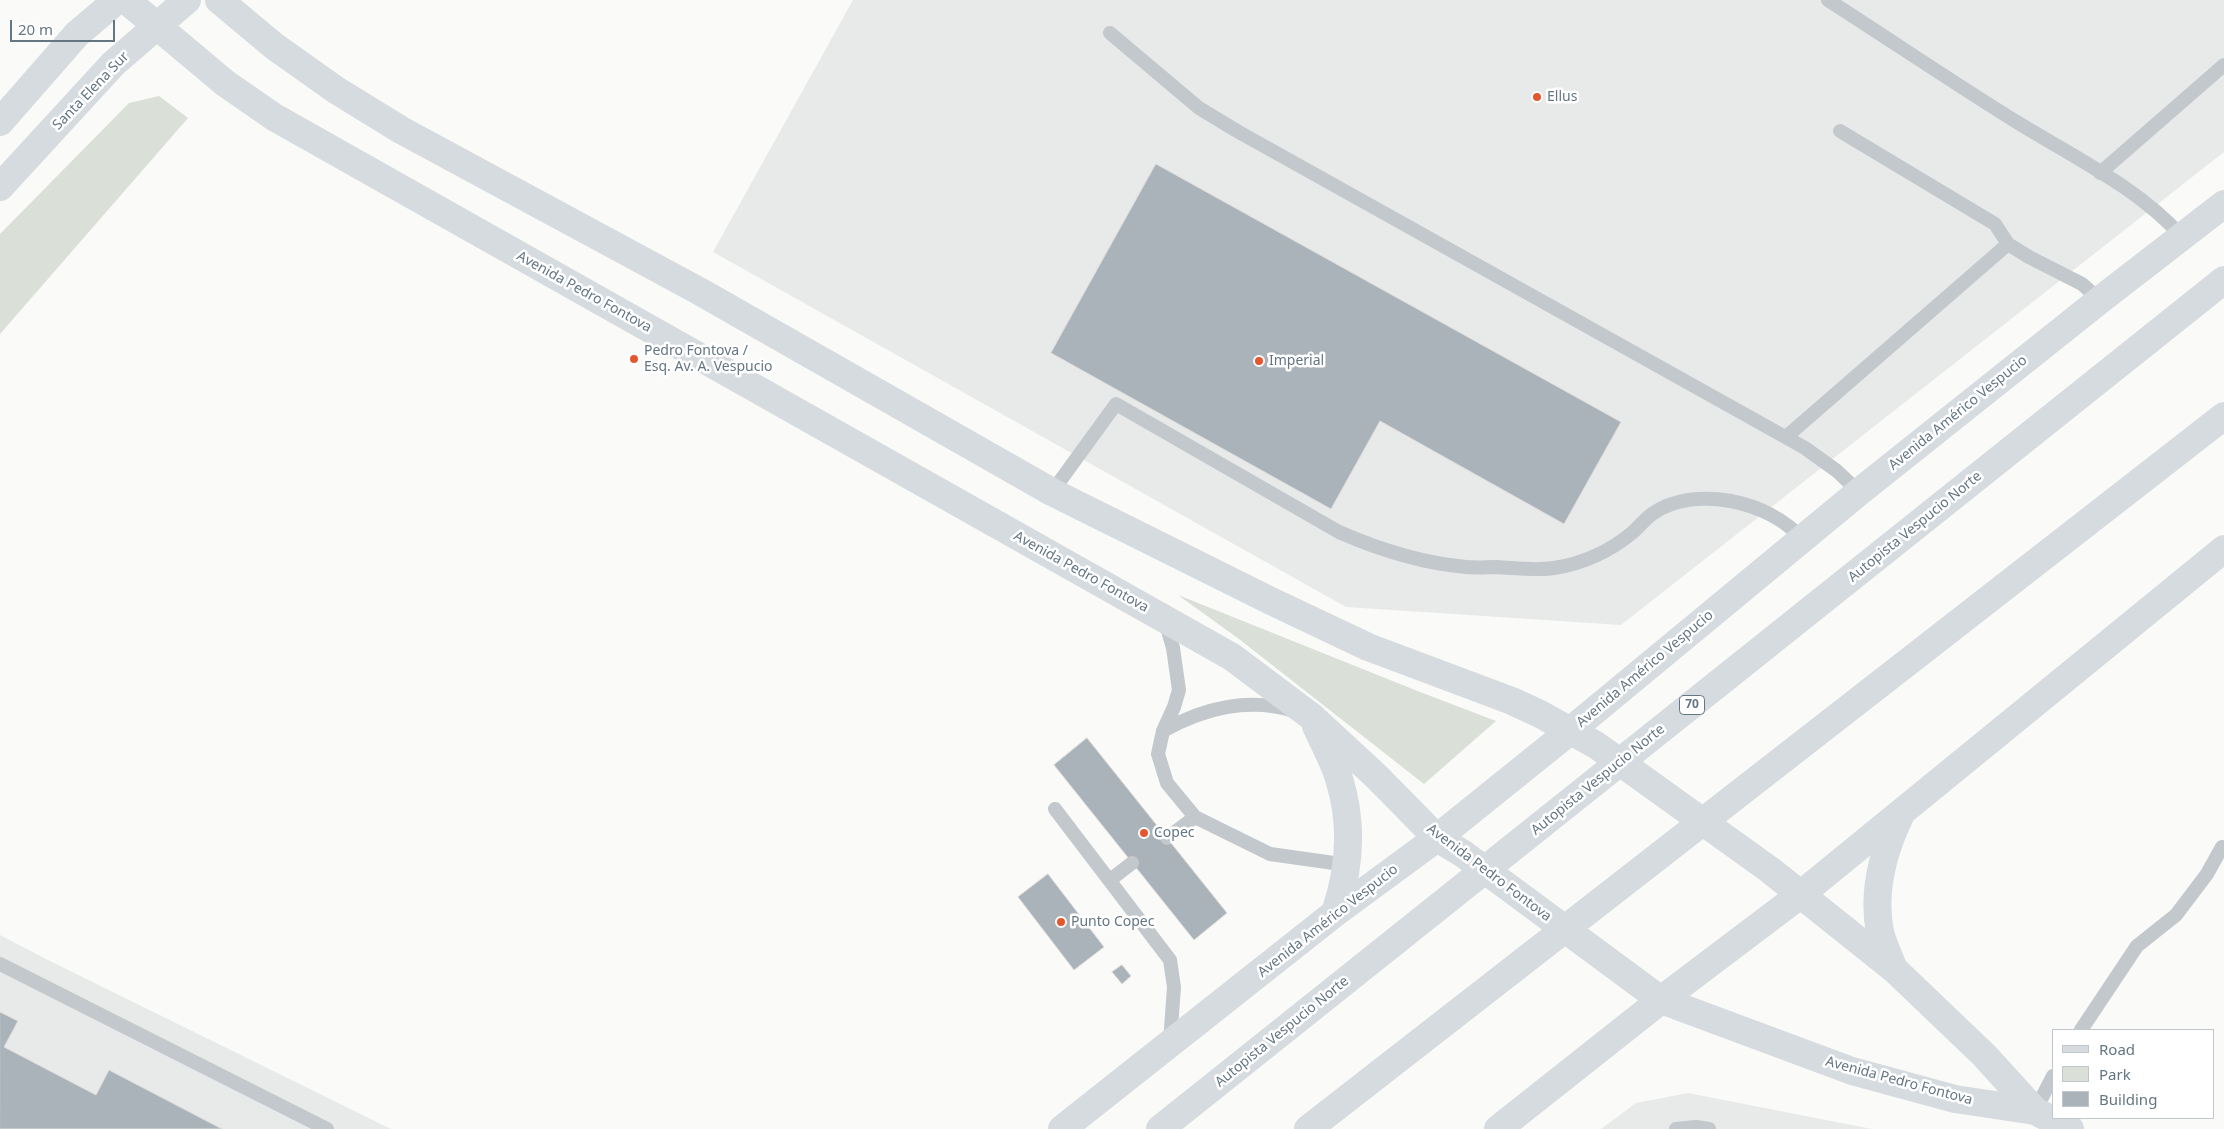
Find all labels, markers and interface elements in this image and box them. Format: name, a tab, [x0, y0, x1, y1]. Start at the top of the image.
scale bar	[12, 10, 118, 42]
text: 20 m	[18, 19, 53, 39]
street label: Santa Elena Sur	[49, 48, 133, 134]
place label: Ellus	[1547, 89, 1577, 105]
marker: Ellus	[1531, 91, 1543, 103]
street label: Avenida Pedro Fontova	[514, 248, 654, 336]
place label: Pedro Fontova / Esq. Av. A. Vespucio	[644, 343, 773, 376]
street label: Avenida Américo Vespucio	[1885, 352, 2031, 474]
marker: Pedro Fontova / Esq. Av. A. Vespucio	[628, 353, 640, 365]
place label: Imperial	[1269, 353, 1324, 369]
marker: Imperial	[1253, 355, 1265, 367]
street label: Autopista Vespucio Norte	[1845, 468, 1985, 586]
street label: Avenida Pedro Fontova	[1011, 528, 1151, 616]
street label: Avenida Américo Vespucio	[1573, 607, 1717, 731]
road number: 70	[1680, 696, 1704, 714]
street label: Autopista Vespucio Norte	[1528, 721, 1668, 839]
street label: Avenida Pedro Fontova	[1423, 821, 1555, 925]
place label: Copec	[1154, 825, 1195, 841]
marker: Copec	[1138, 827, 1150, 839]
street label: Avenida Américo Vespucio	[1255, 861, 1401, 981]
place label: Punto Copec	[1071, 914, 1154, 930]
marker: Punto Copec	[1055, 916, 1067, 928]
street label: Autopista Vespucio Norte	[1212, 973, 1352, 1091]
legend	[2052, 1029, 2214, 1119]
text: Road	[2099, 1039, 2135, 1059]
street label: Avenida Pedro Fontova	[1824, 1053, 1974, 1109]
text: Park	[2099, 1064, 2131, 1084]
text: Building	[2099, 1089, 2157, 1109]

